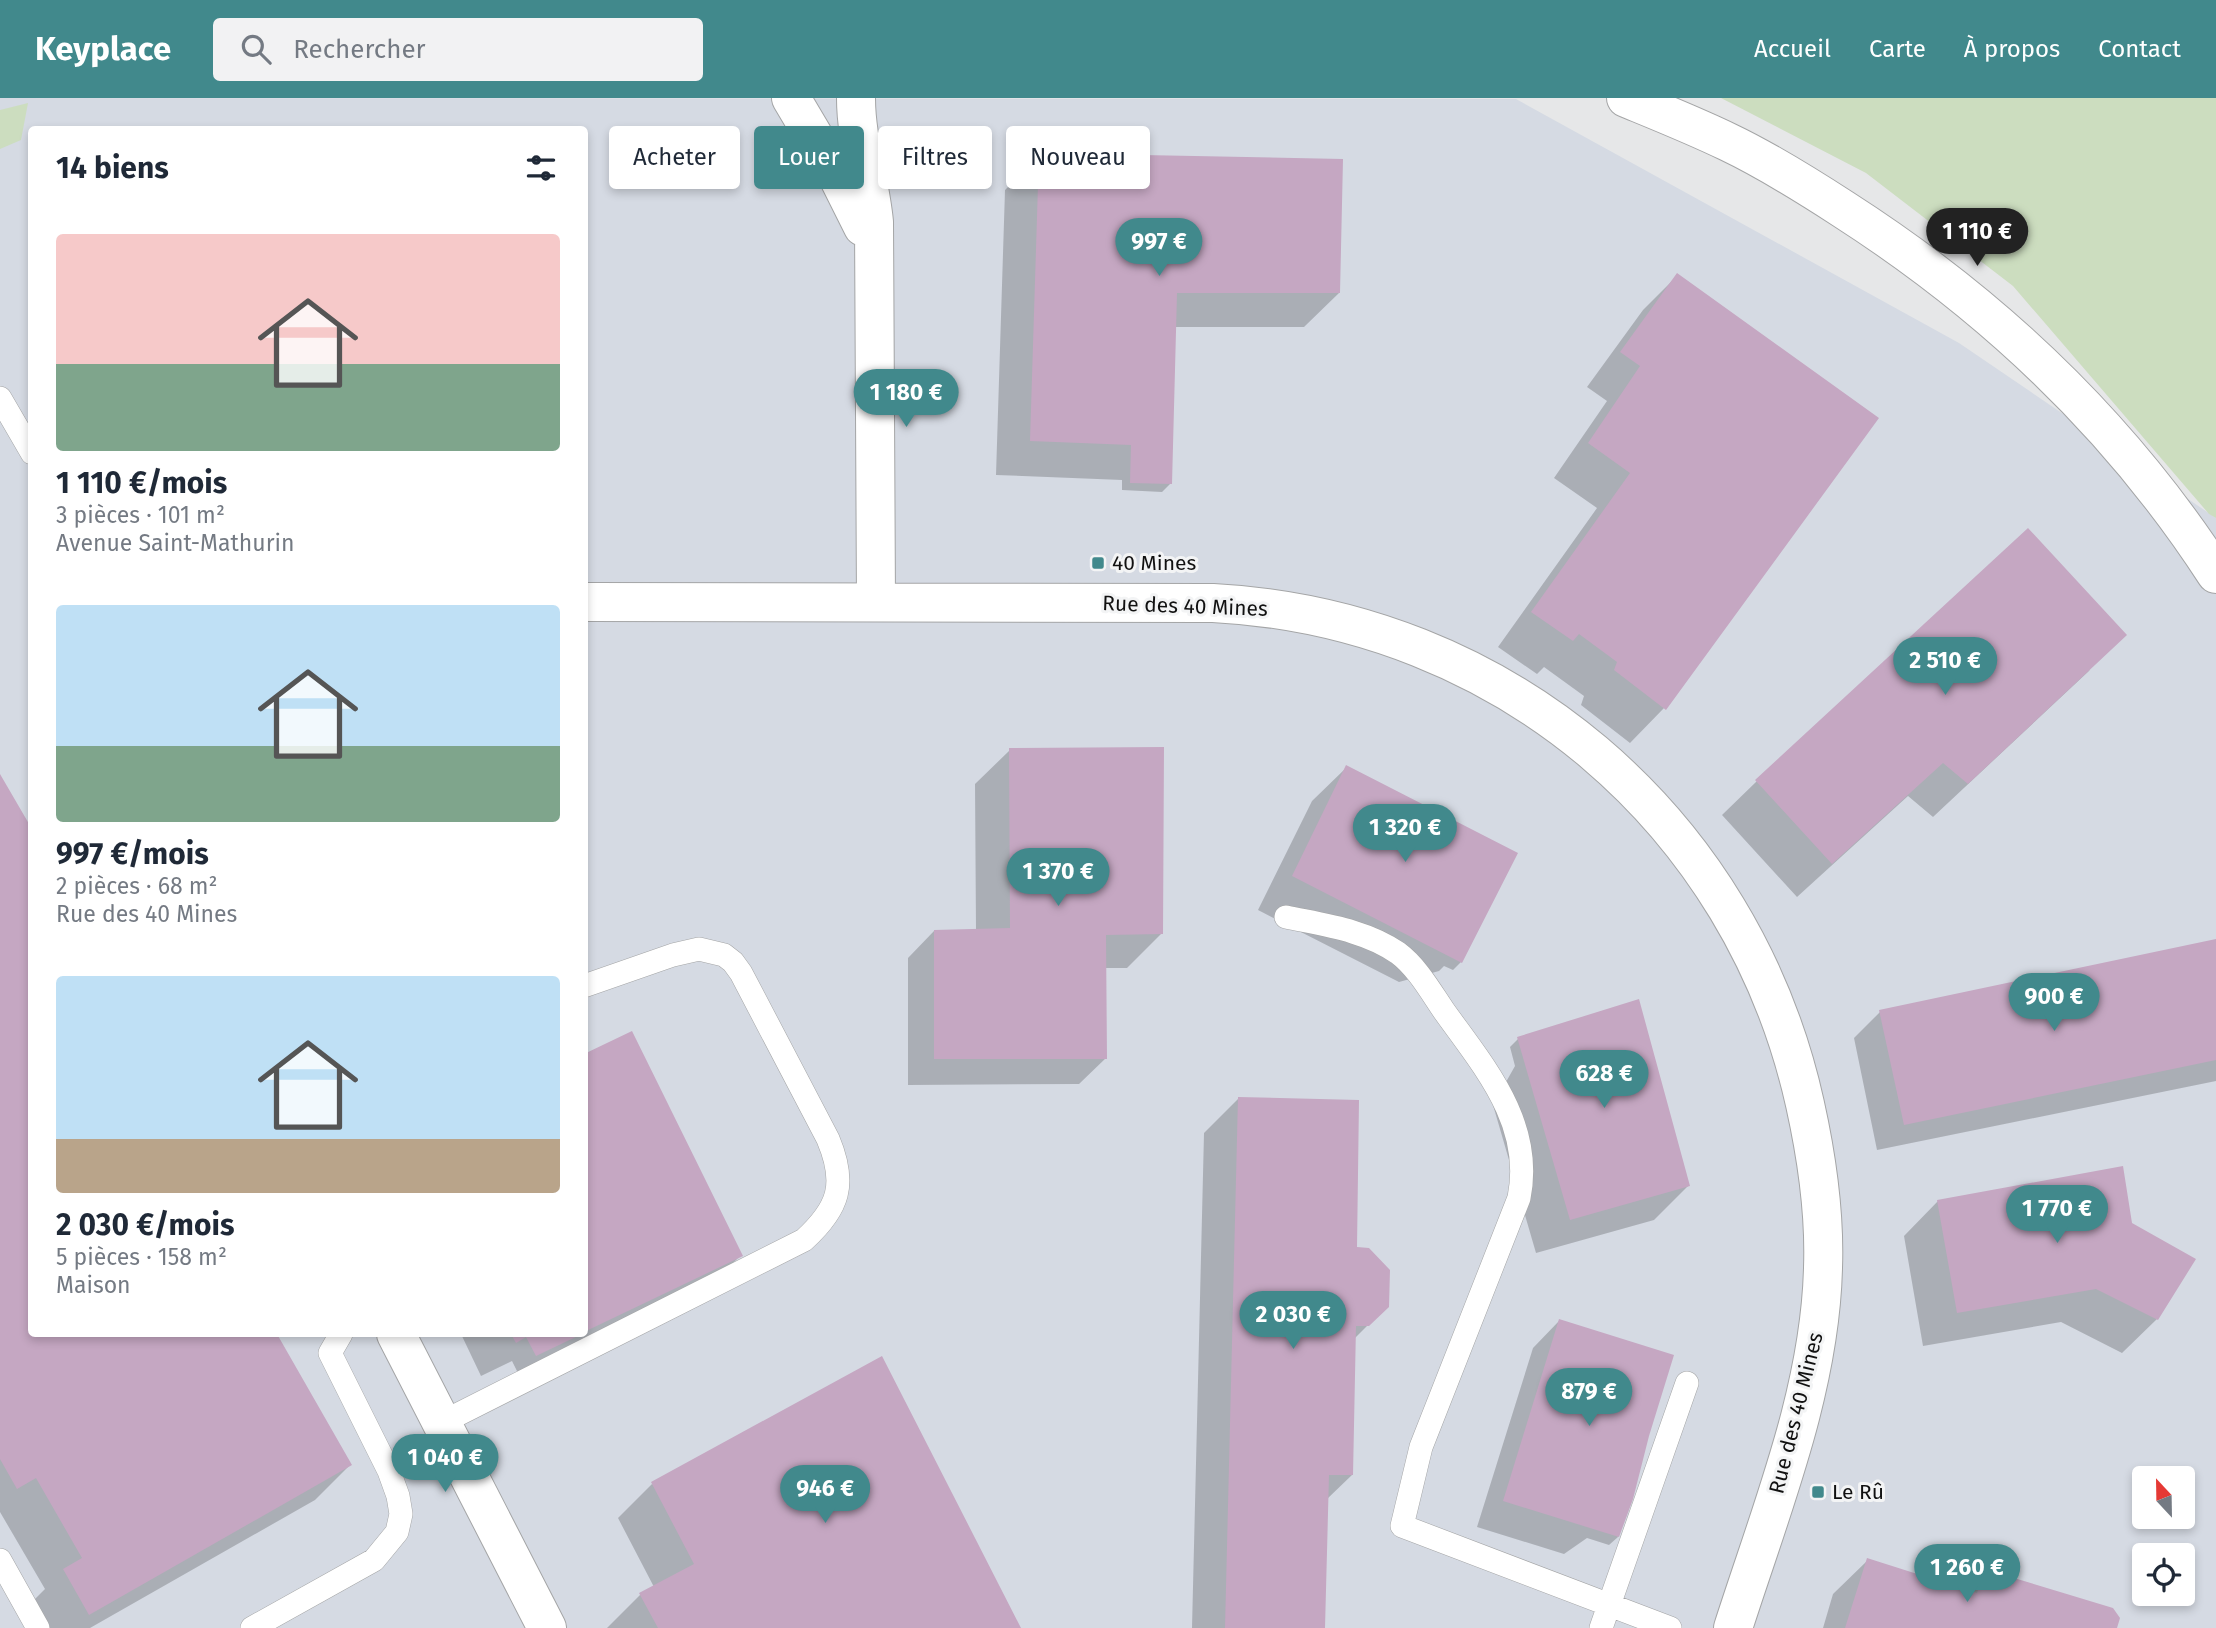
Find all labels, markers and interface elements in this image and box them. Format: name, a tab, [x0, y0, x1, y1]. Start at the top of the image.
search box	[213, 18, 703, 81]
text: Keyplace	[35, 29, 171, 69]
icon: search	[237, 30, 275, 68]
text: Rechercher	[293, 34, 426, 65]
text: Accueil	[1754, 35, 1831, 63]
text: Carte	[1869, 35, 1926, 63]
text: À propos	[1964, 35, 2060, 63]
text: Contact	[2098, 35, 2181, 63]
chip: Acheter	[609, 126, 740, 189]
chip: Louer	[754, 126, 864, 189]
chip: Filtres	[878, 126, 992, 189]
chip: Nouveau	[1006, 126, 1150, 189]
icon: filters	[522, 149, 560, 187]
text: 14 biens	[56, 150, 169, 186]
pin: 1 110 €	[1912, 208, 2042, 268]
text: 1 110 €	[1942, 217, 2012, 245]
pin: 997 €	[1110, 218, 1208, 278]
text: 997 €	[1131, 227, 1187, 255]
icon: home	[245, 280, 371, 406]
pin: 1 180 €	[841, 370, 971, 429]
text: 1 180 €	[870, 378, 942, 406]
text: 1 110 €/mois	[56, 465, 227, 501]
text: 3 pièces · 101 m²	[56, 501, 225, 529]
text: Avenue Saint-Mathurin	[56, 529, 295, 557]
place label: 40 Mines	[1112, 550, 1196, 576]
marker: 40 Mines	[1090, 555, 1106, 571]
street label: Rue des 40 Mines	[1102, 590, 1268, 622]
pin: 2 510 €	[1880, 638, 2010, 697]
text: 2 510 €	[1909, 646, 1981, 674]
icon: home	[245, 651, 371, 777]
pin: 1 320 €	[1340, 804, 1470, 864]
text: 1 320 €	[1369, 813, 1441, 841]
text: 997 €/mois	[56, 836, 209, 872]
pin: 1 370 €	[993, 848, 1123, 908]
text: 1 370 €	[1023, 857, 1093, 885]
text: 2 pièces · 68 m²	[56, 872, 218, 900]
text: Rue des 40 Mines	[56, 900, 237, 928]
pin: 900 €	[2005, 974, 2103, 1033]
text: 900 €	[2025, 982, 2083, 1010]
icon: home	[245, 1022, 371, 1148]
pin: 628 €	[1555, 1051, 1653, 1110]
text: 628 €	[1576, 1059, 1632, 1087]
pin: 1 770 €	[1992, 1186, 2122, 1245]
text: 1 770 €	[2022, 1194, 2092, 1222]
text: 2 030 €/mois	[56, 1207, 234, 1243]
text: 5 pièces · 158 m²	[56, 1243, 227, 1271]
text: Maison	[56, 1271, 131, 1299]
pin: 2 030 €	[1228, 1292, 1358, 1351]
text: 2 030 €	[1255, 1300, 1331, 1328]
street label: Rue des 40 Mines	[1763, 1329, 1829, 1496]
pin: 879 €	[1540, 1368, 1638, 1428]
text: 879 €	[1561, 1377, 1617, 1405]
pin: 1 040 €	[380, 1434, 510, 1494]
text: 1 040 €	[407, 1443, 483, 1471]
pin: 946 €	[776, 1466, 874, 1525]
north arrow	[2132, 1466, 2194, 1530]
map controls	[2132, 1466, 2195, 1606]
text: 946 €	[796, 1474, 854, 1502]
place label: Le Rû	[1832, 1479, 1884, 1505]
marker: Le Rû	[1810, 1484, 1826, 1500]
button: locate	[2132, 1543, 2195, 1606]
pin: 1 260 €	[1902, 1544, 2032, 1604]
text: 1 260 €	[1930, 1553, 2004, 1581]

